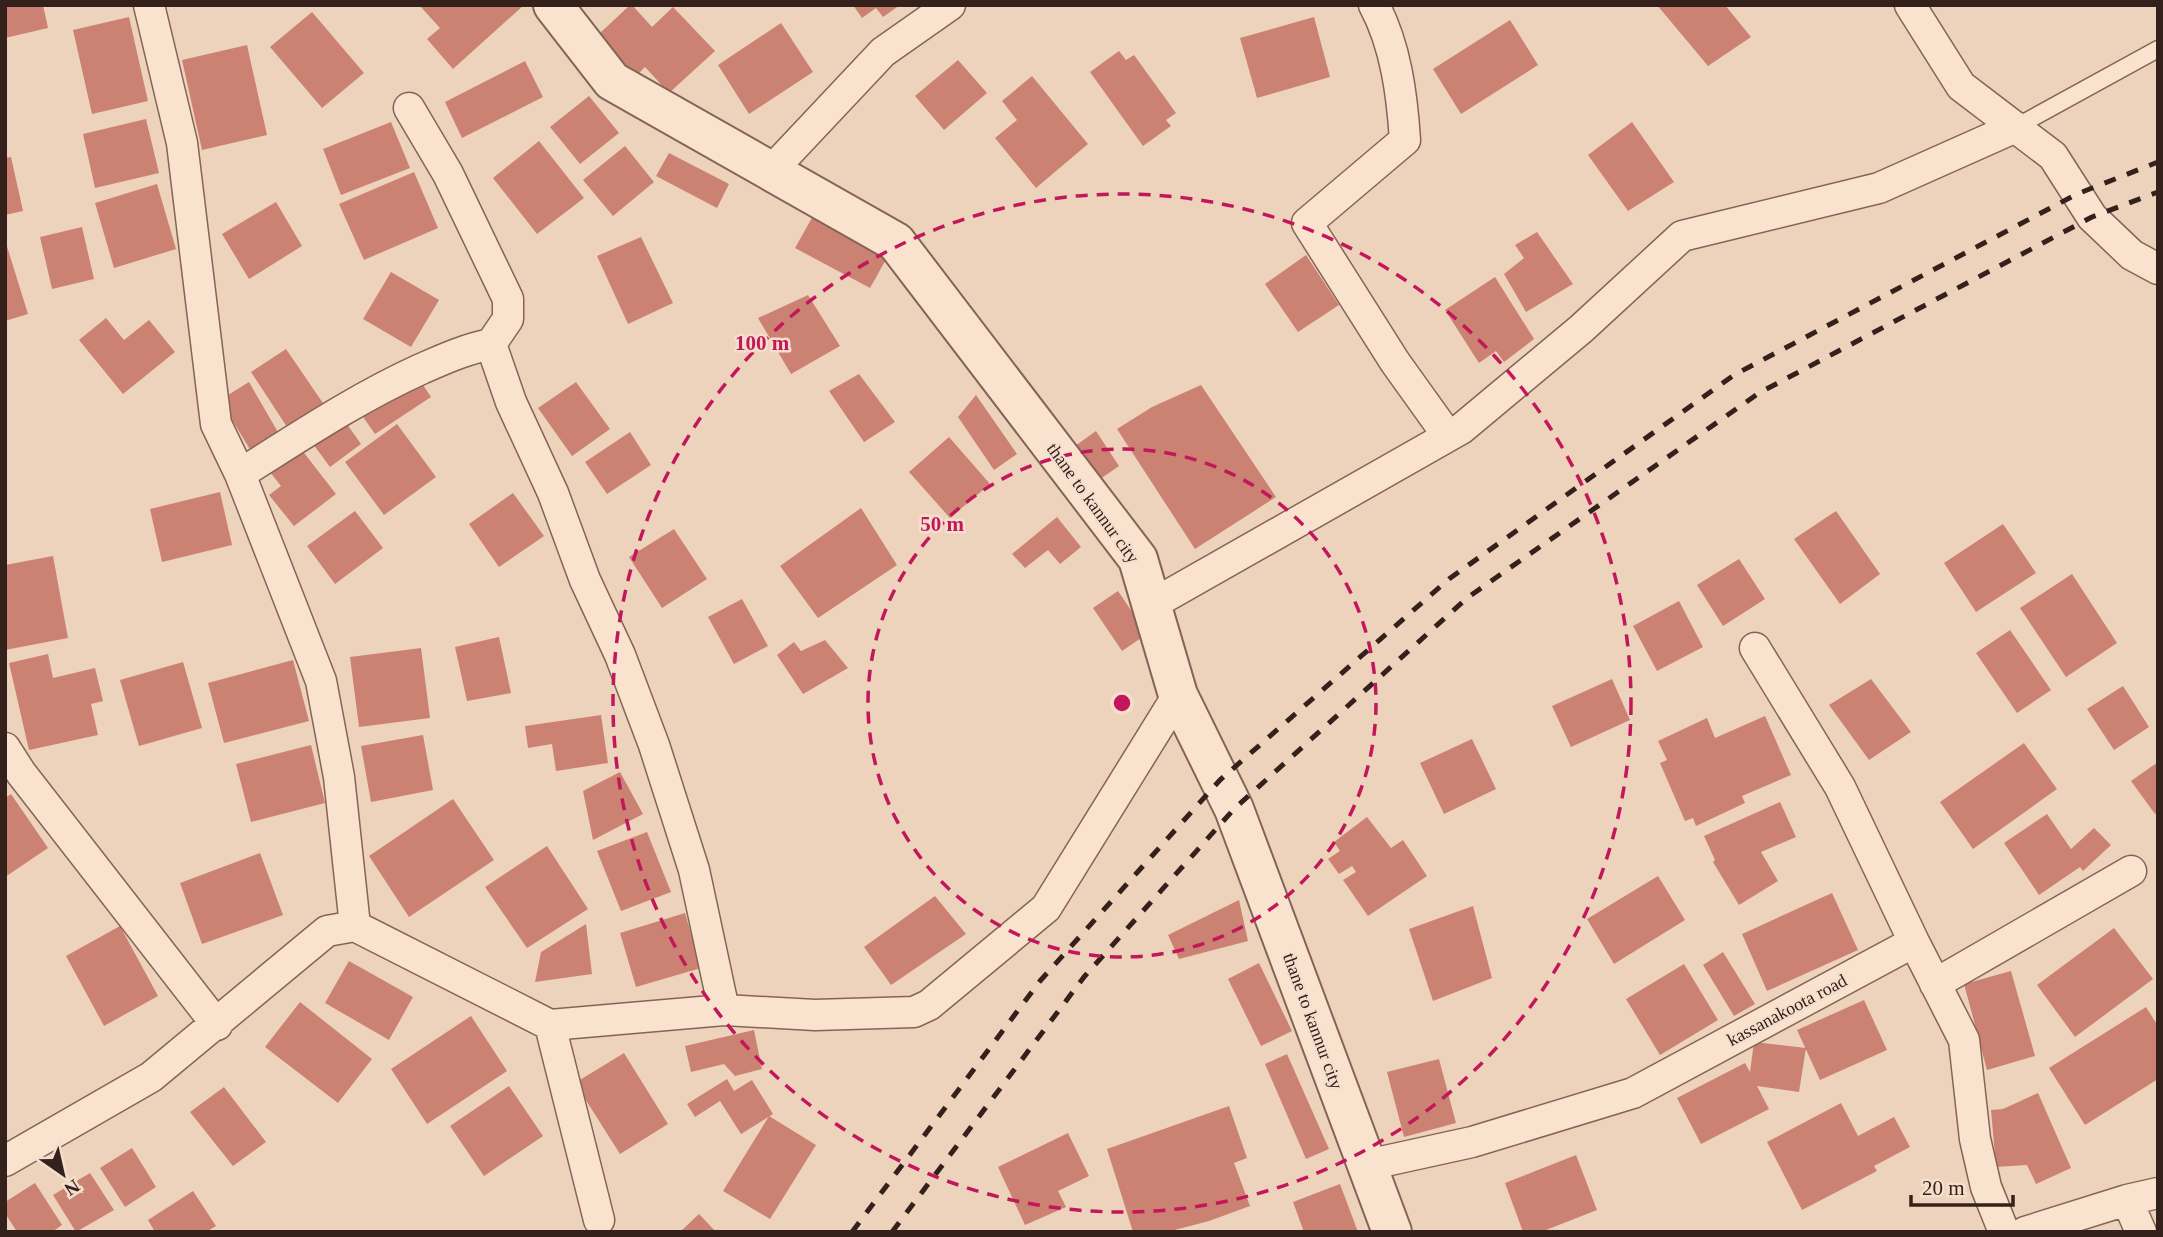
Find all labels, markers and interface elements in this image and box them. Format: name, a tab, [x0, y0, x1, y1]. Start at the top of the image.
text: 100 m	[735, 331, 790, 355]
street label: thane to kannur city	[1043, 439, 1143, 567]
text: 50 m	[920, 512, 964, 536]
centre of rings	[1110, 691, 1134, 715]
street label: thane to kannur city	[1279, 950, 1347, 1092]
street label: kassanakoota road	[1724, 970, 1850, 1050]
north arrow	[28, 1139, 98, 1209]
scale bar	[1911, 1164, 2012, 1208]
text: N	[60, 1175, 84, 1200]
text: 20 m	[1922, 1176, 1965, 1200]

